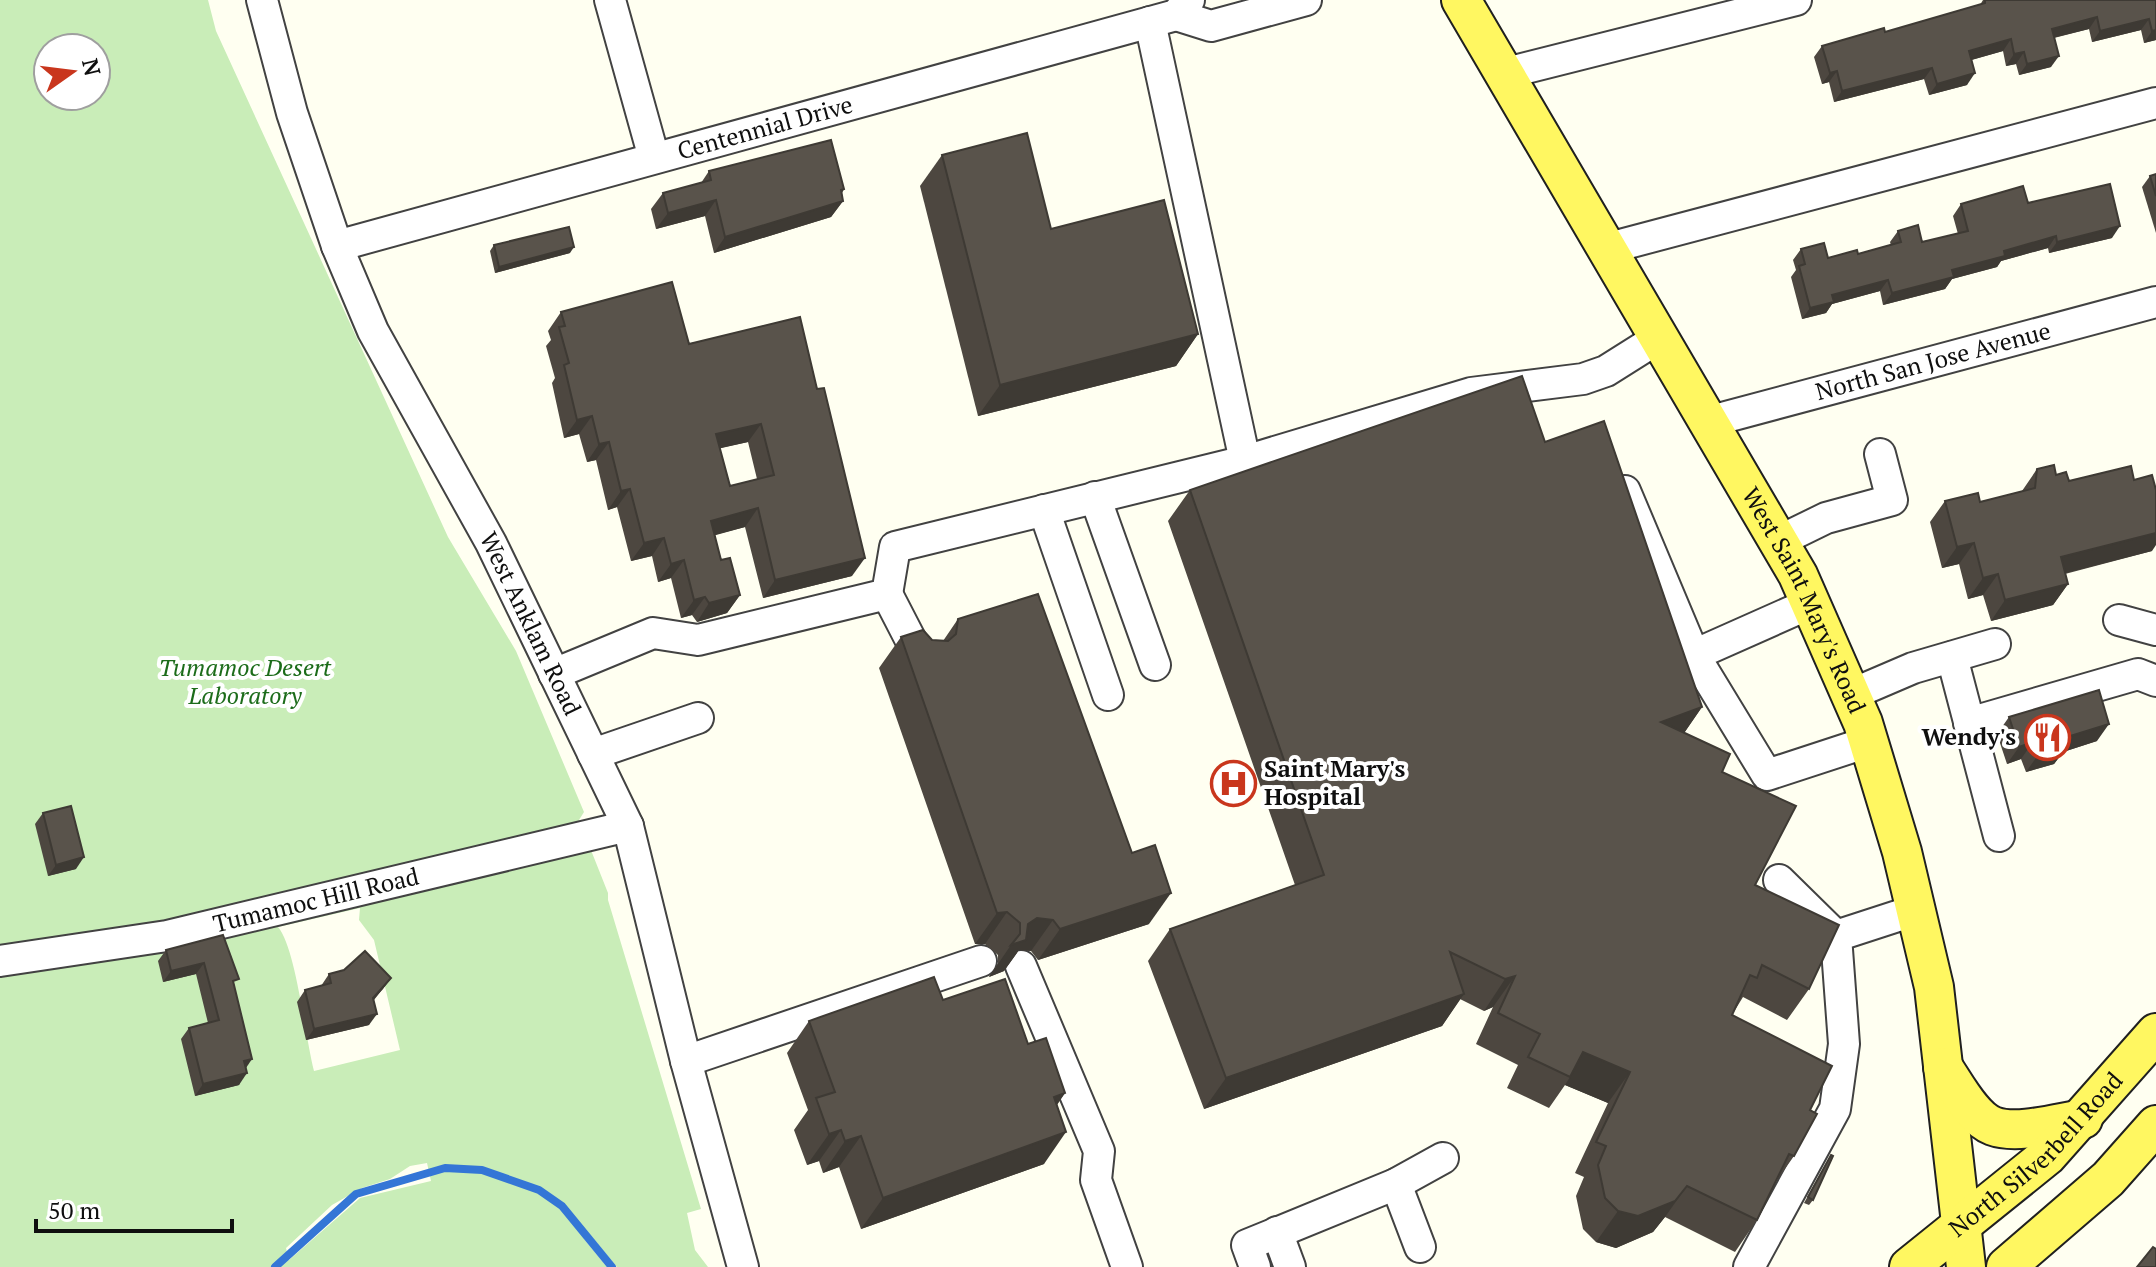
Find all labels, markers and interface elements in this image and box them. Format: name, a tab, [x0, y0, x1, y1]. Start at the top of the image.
north arrow	[32, 32, 112, 112]
text: N	[76, 55, 108, 79]
street label: Centennial Drive	[674, 88, 856, 167]
street label: North San Jose Avenue	[1812, 314, 2054, 407]
street label: West Saint Mary's Road	[1735, 481, 1874, 718]
street label: West Anklam Road	[473, 526, 589, 720]
park label: Tumamoc Desert Laboratory	[159, 651, 332, 711]
restaurant icon: Wendy's	[2023, 713, 2071, 761]
place label: Wendy's	[1921, 720, 2016, 752]
place label: Saint Mary's Hospital	[1264, 752, 1406, 812]
hospital icon: Saint Mary's Hospital	[1209, 759, 1257, 807]
street label: Tumamoc Hill Road	[210, 860, 422, 939]
street label: North Silverbell Road	[1942, 1065, 2129, 1244]
scale bar	[36, 1183, 232, 1233]
text: 50 m	[48, 1194, 100, 1226]

